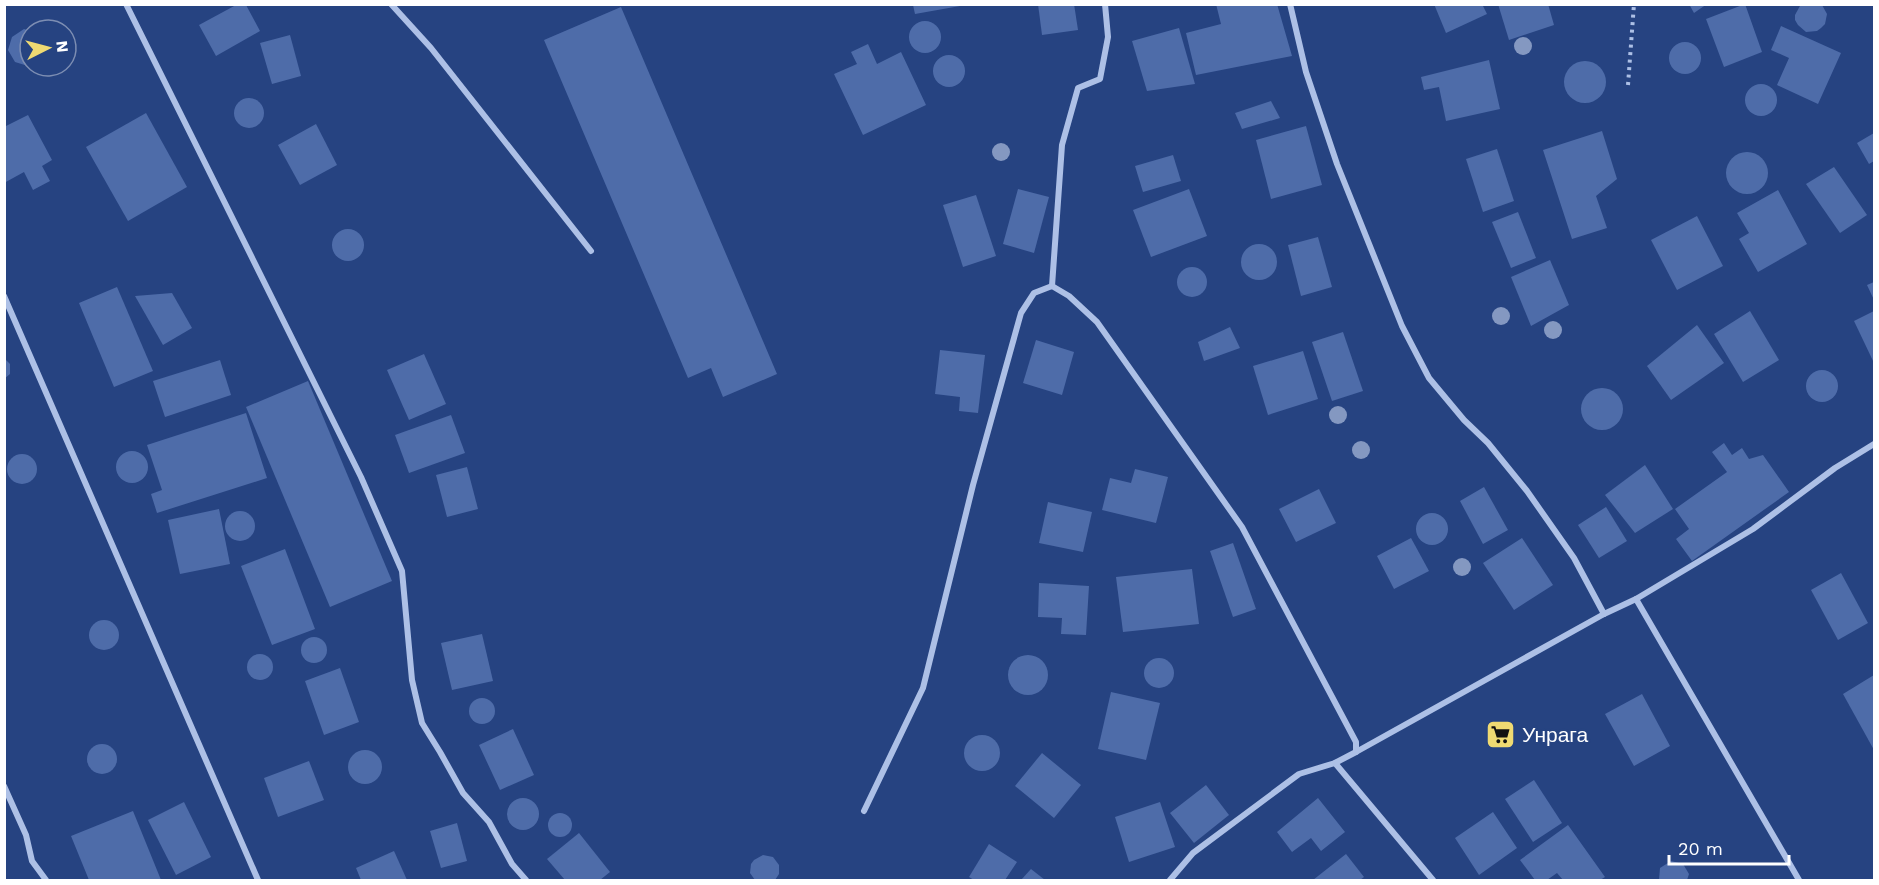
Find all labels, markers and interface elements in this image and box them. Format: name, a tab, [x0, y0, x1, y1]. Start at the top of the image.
north arrow	[18, 18, 78, 78]
text: N	[52, 40, 72, 53]
supermarket icon: Унрага	[1485, 718, 1517, 750]
place label: Унрага	[1522, 722, 1589, 747]
scale bar	[1669, 828, 1789, 866]
text: 20 m	[1678, 838, 1723, 859]

